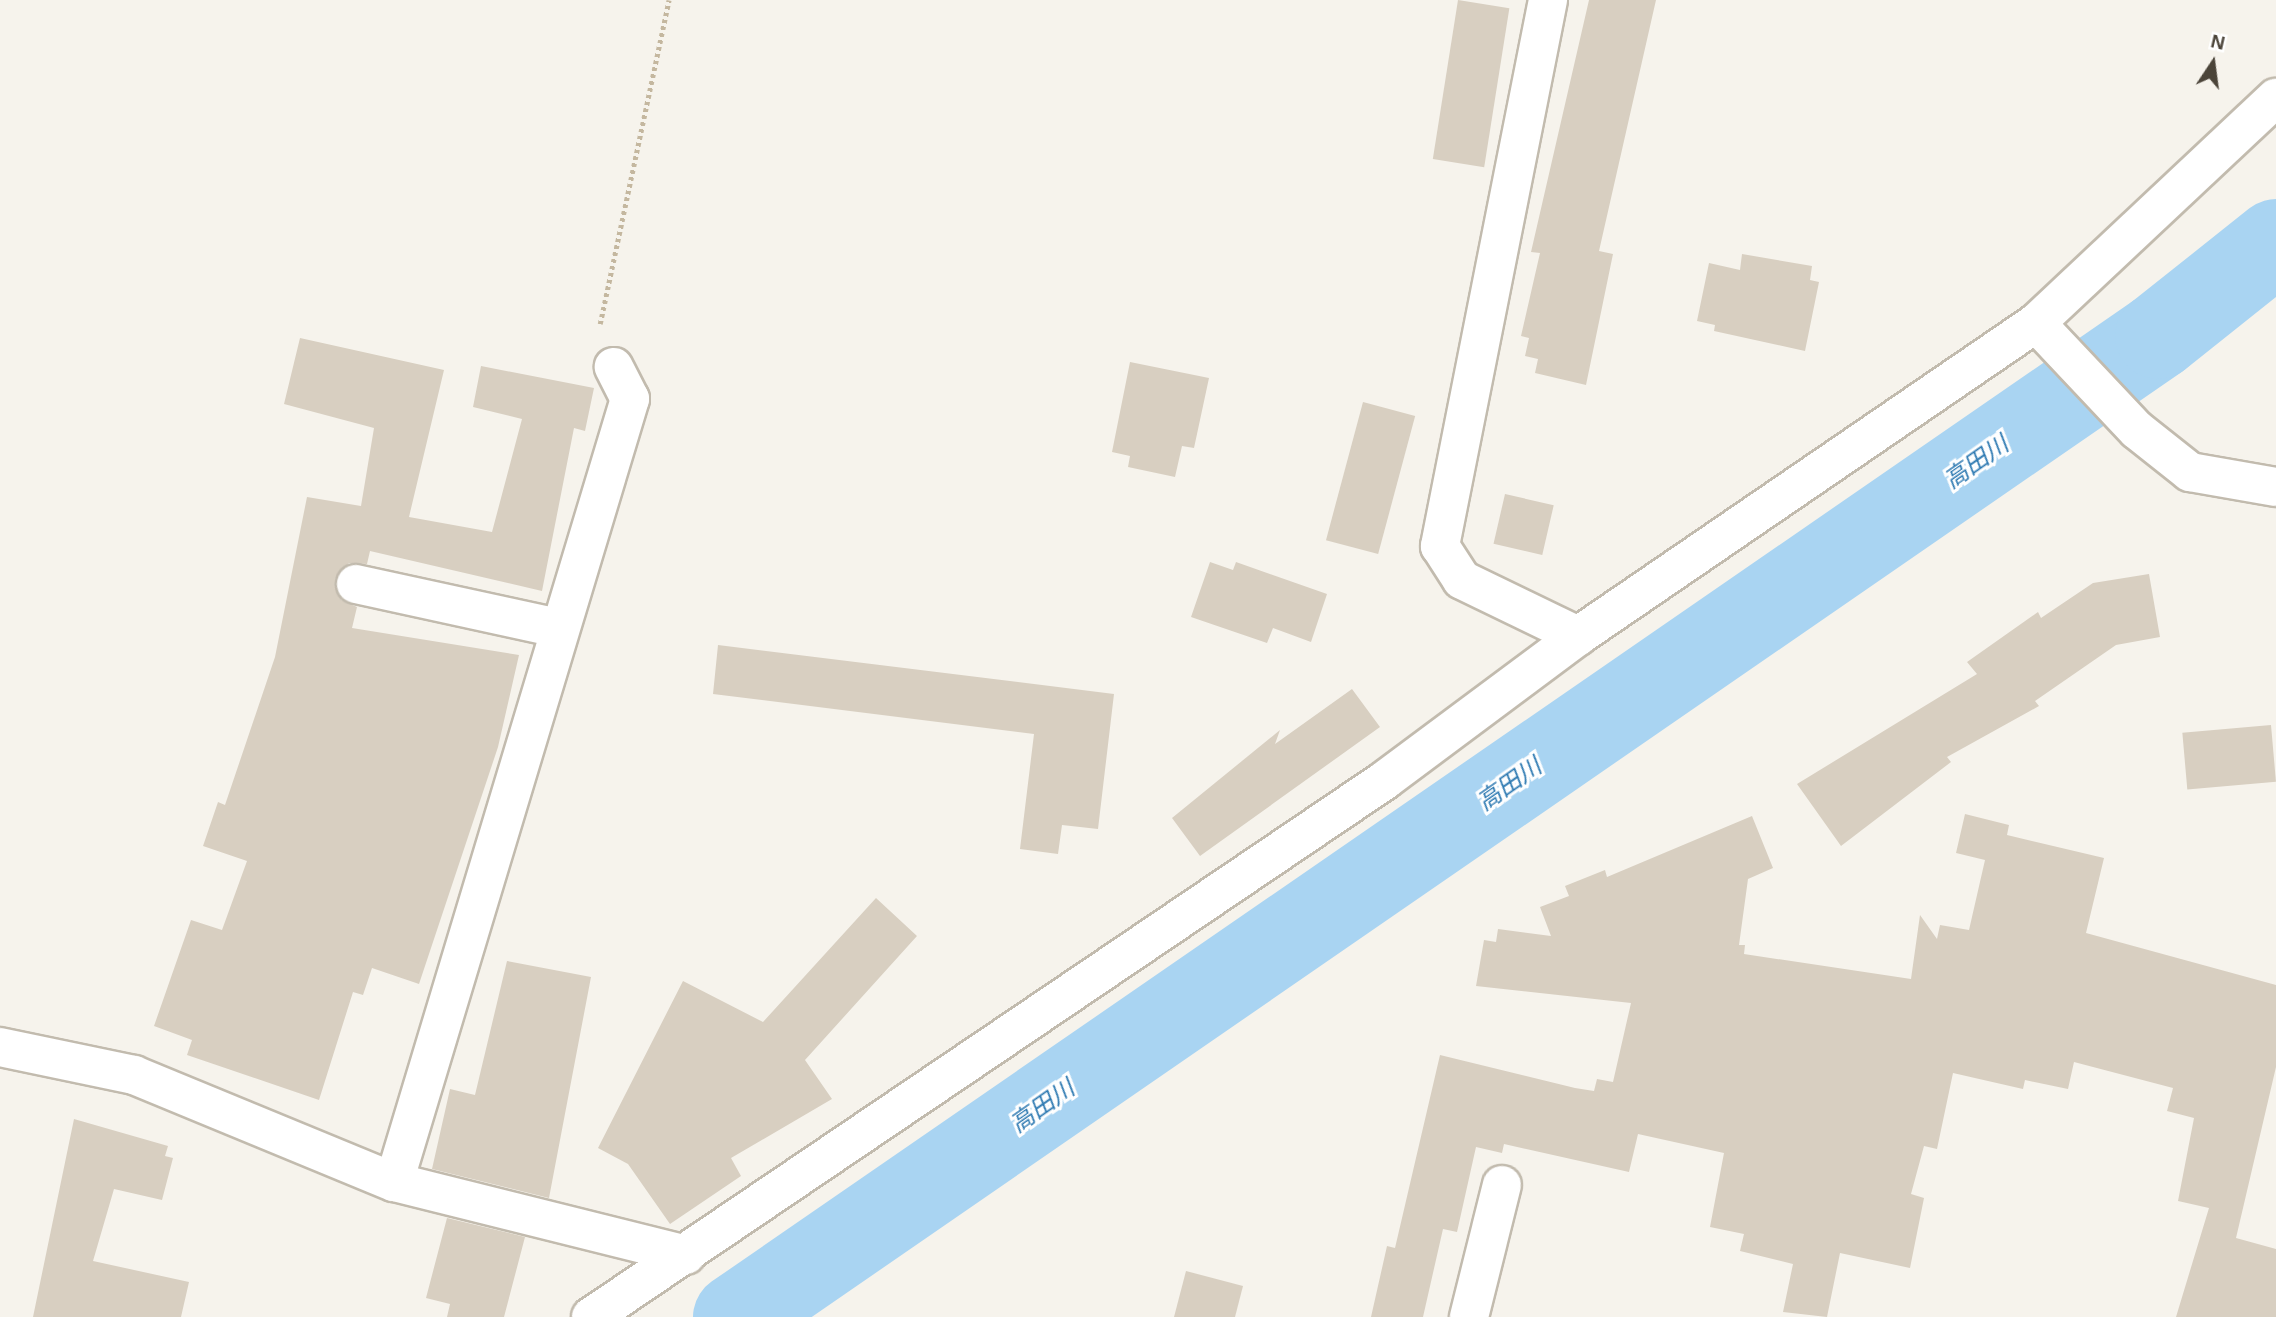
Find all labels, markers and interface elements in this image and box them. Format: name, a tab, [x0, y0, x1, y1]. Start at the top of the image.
north arrow	[2178, 28, 2248, 98]
text: N	[2209, 30, 2227, 54]
water label: 高田川	[1938, 430, 2014, 494]
water label: 高田川	[1471, 752, 1547, 816]
water label: 高田川	[1004, 1074, 1080, 1138]

